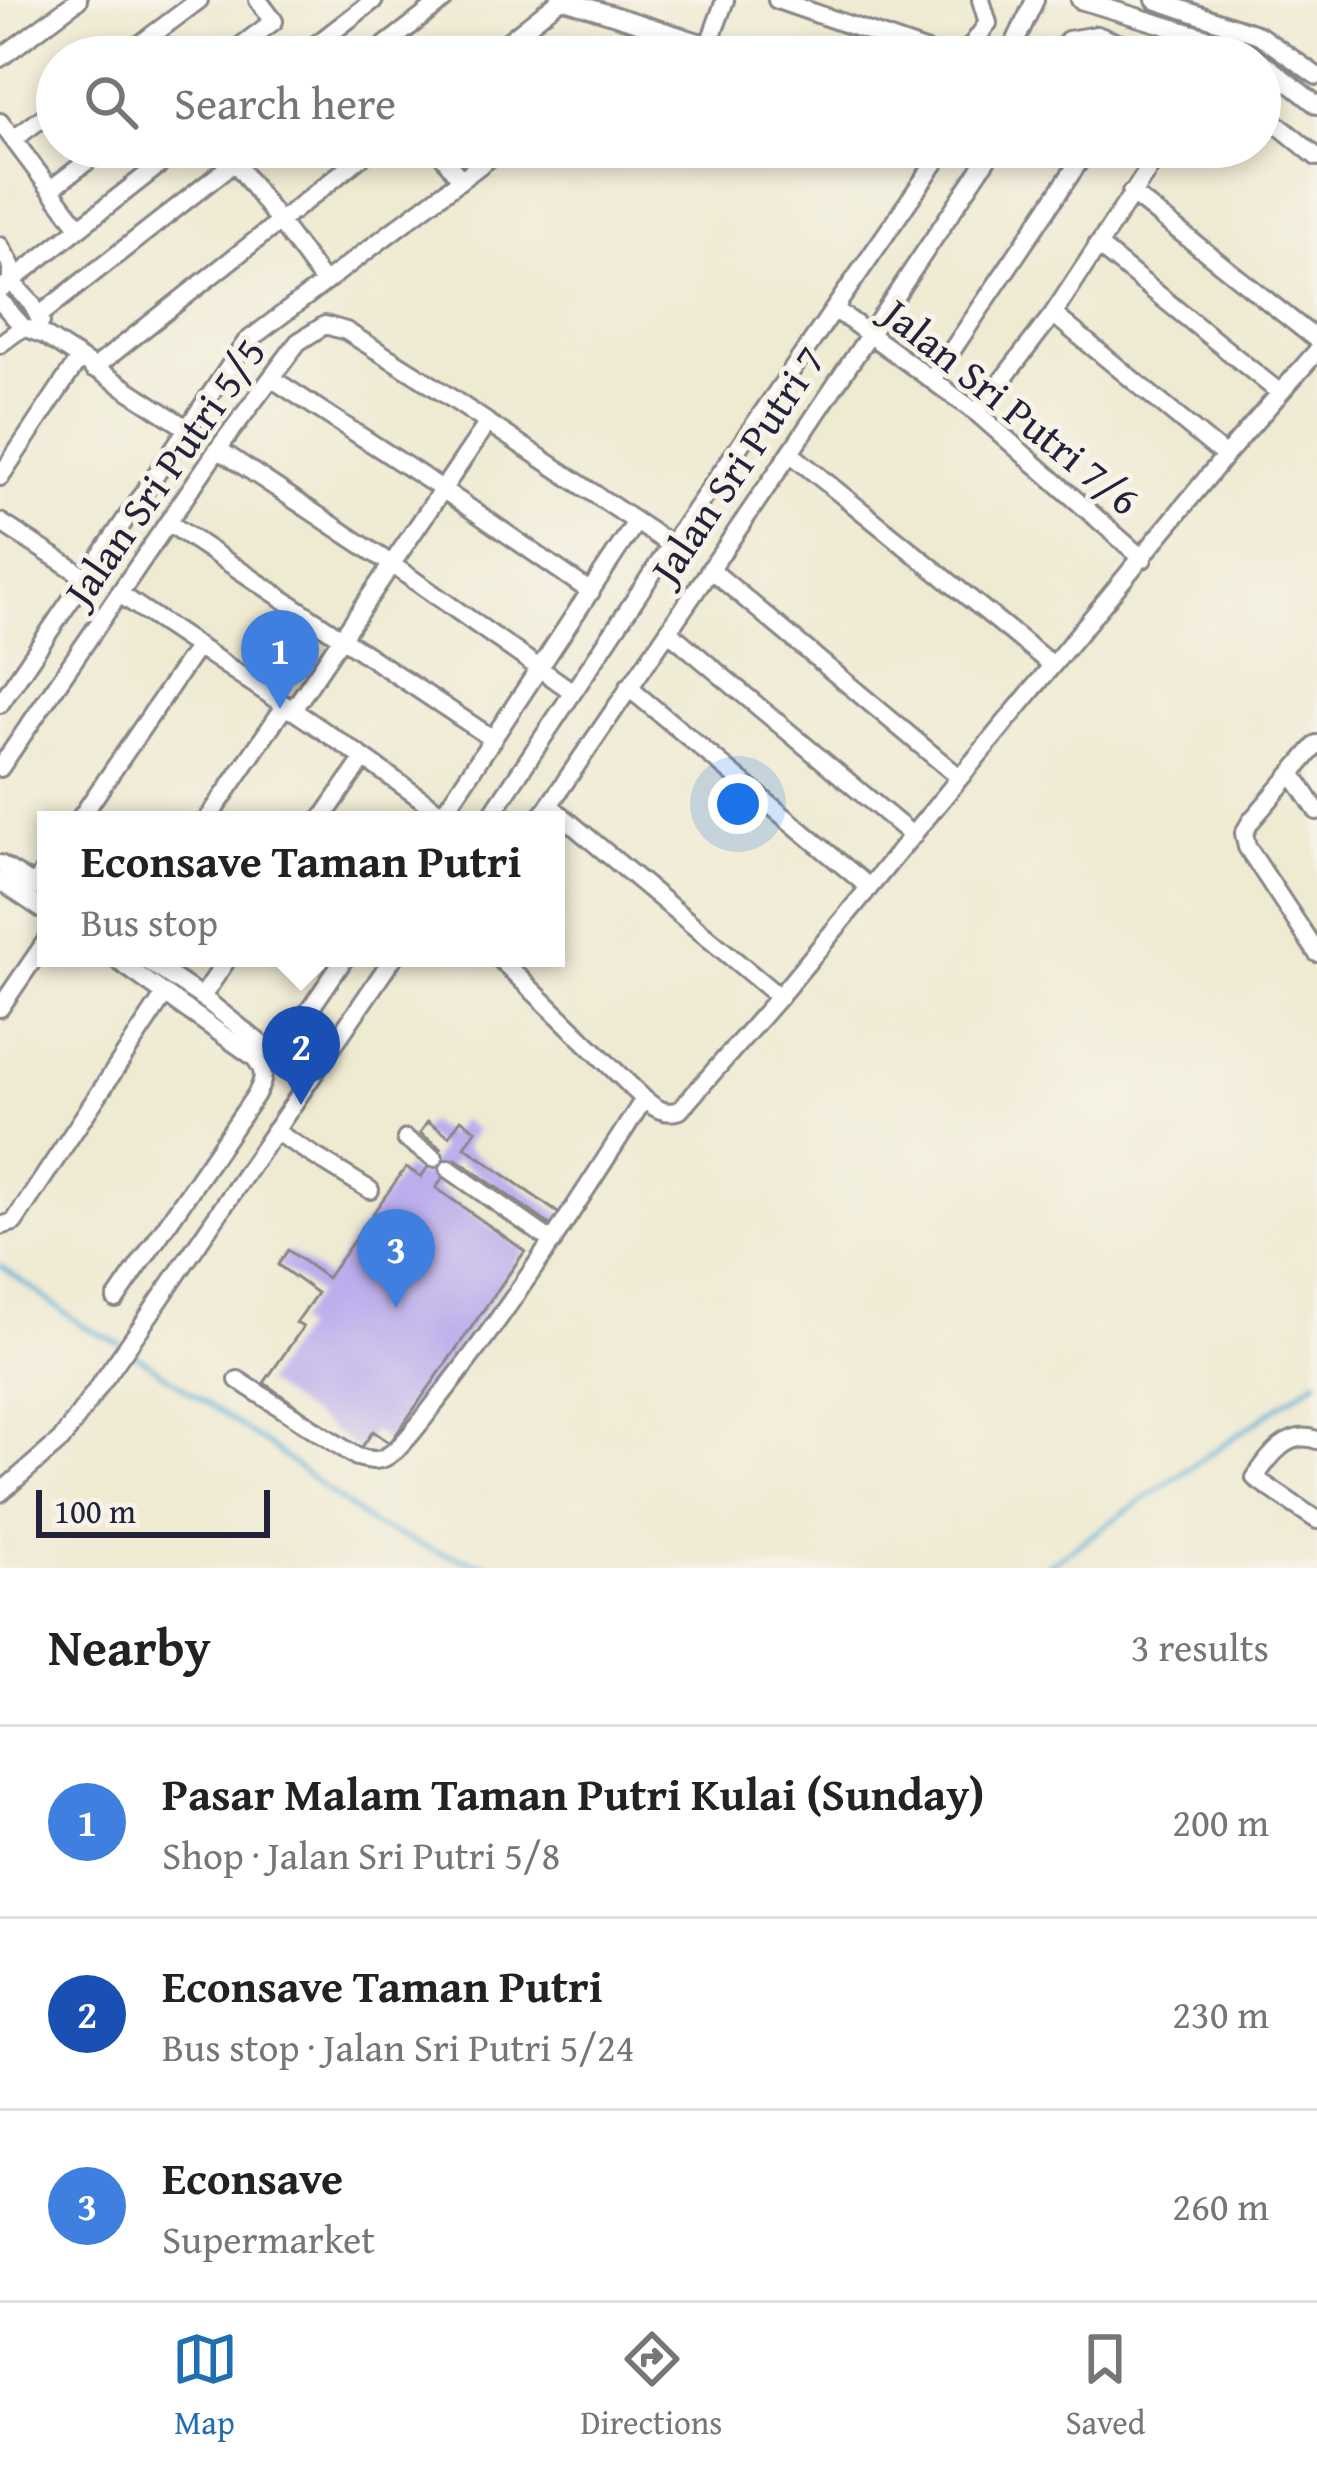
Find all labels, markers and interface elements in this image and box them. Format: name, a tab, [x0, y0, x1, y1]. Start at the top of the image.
search box	[36, 36, 1281, 168]
icon: search	[78, 69, 144, 135]
text: Search here	[174, 70, 396, 135]
street label: Jalan Sri Putri 7/6	[866, 280, 1154, 529]
street label: Jalan Sri Putri 5/5	[46, 324, 279, 622]
street label: Jalan Sri Putri 7	[632, 333, 839, 599]
pin: 1	[241, 610, 319, 709]
your location	[708, 774, 768, 834]
popup	[37, 811, 565, 967]
text: Econsave Taman Putri	[81, 828, 521, 893]
text: Bus stop	[81, 893, 218, 950]
pin: 2	[262, 1006, 340, 1105]
pin: 3	[357, 1209, 435, 1308]
scale bar	[36, 1484, 270, 1537]
text: 100 m	[54, 1487, 136, 1535]
text: Nearby	[48, 1609, 211, 1684]
text: 3 results	[1131, 1618, 1269, 1675]
text: Pasar Malam Taman Putri Kulai (Sunday)	[162, 1761, 984, 1826]
text: 1	[77, 1793, 97, 1850]
text: 200 m	[1172, 1793, 1269, 1850]
text: Shop · Jalan Sri Putri 5/8	[162, 1826, 560, 1883]
text: Econsave Taman Putri	[162, 1953, 603, 2018]
text: 2	[77, 1985, 97, 2042]
text: 230 m	[1172, 1985, 1269, 2042]
text: Bus stop · Jalan Sri Putri 5/24	[162, 2018, 635, 2075]
text: Econsave	[162, 2145, 343, 2210]
text: 3	[77, 2177, 97, 2234]
text: 260 m	[1172, 2177, 1269, 2234]
text: Supermarket	[162, 2210, 375, 2267]
tab: Map	[172, 2326, 238, 2446]
tab: Directions	[581, 2326, 722, 2446]
tab: Saved	[1066, 2326, 1145, 2446]

